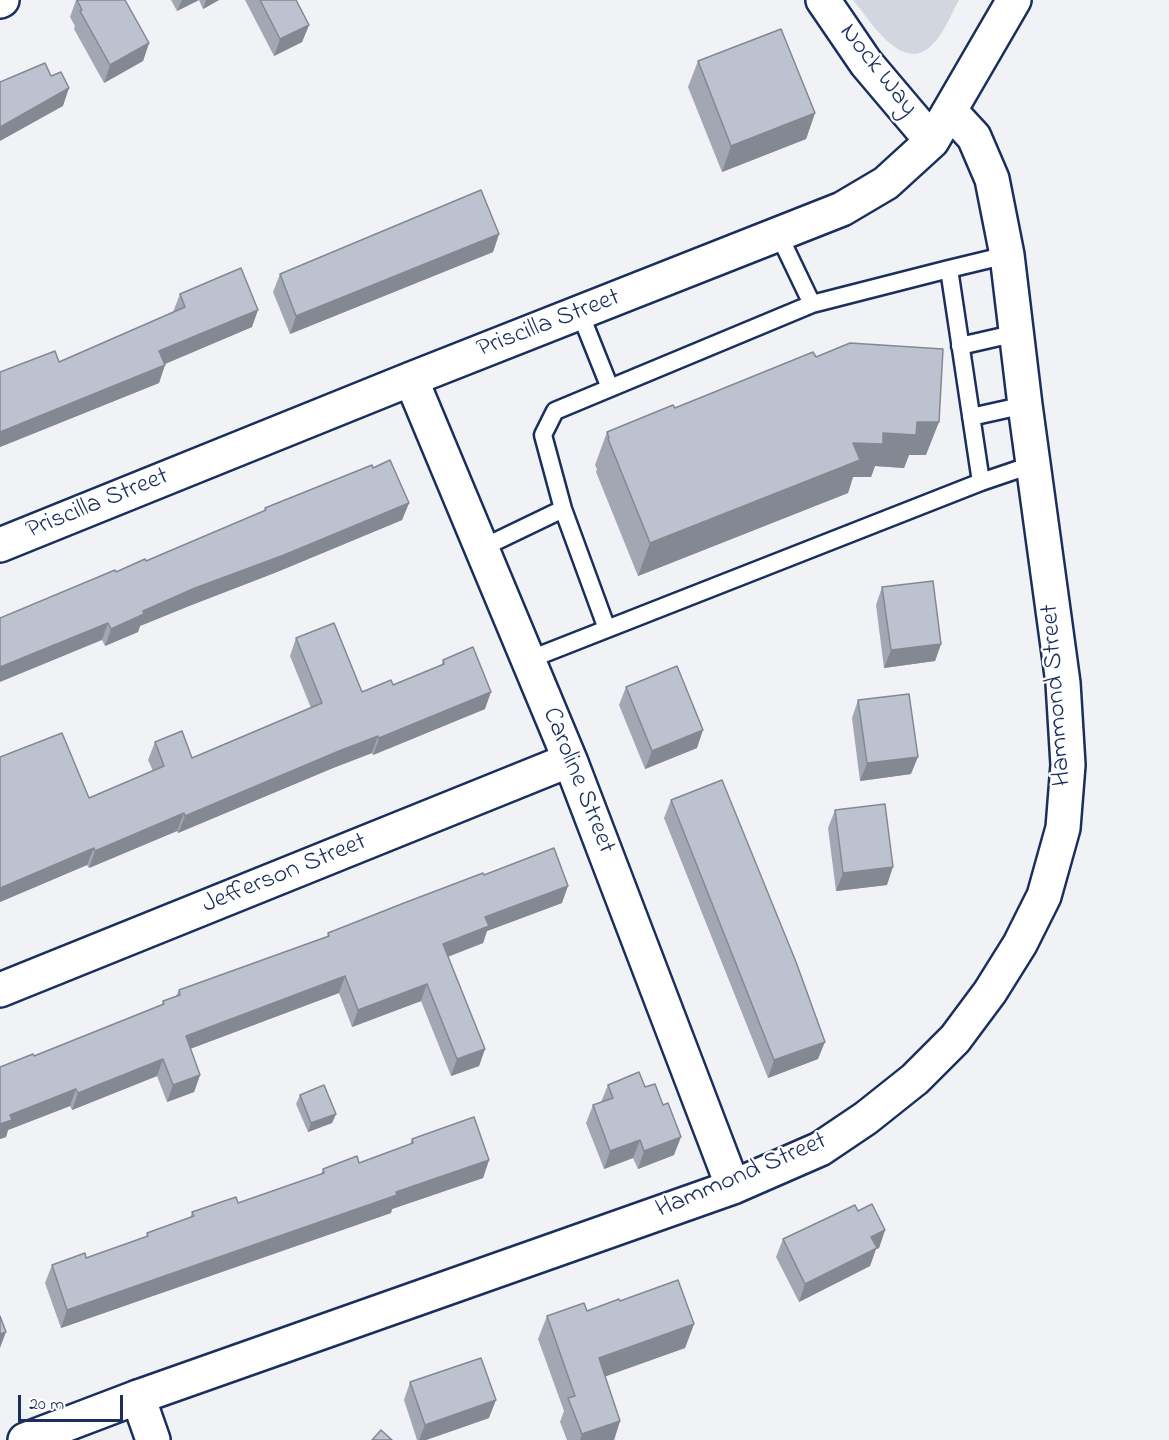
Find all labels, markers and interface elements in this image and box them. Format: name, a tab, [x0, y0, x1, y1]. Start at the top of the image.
street label: Nock Way	[831, 18, 923, 124]
street label: Priscilla Street	[473, 283, 625, 367]
street label: Priscilla Street	[22, 462, 174, 548]
street label: Hammond Street	[1036, 603, 1080, 787]
street label: Caroline Street	[534, 703, 620, 859]
street label: Jefferson Street	[198, 828, 372, 922]
street label: Hammond Street	[652, 1127, 832, 1227]
scale bar	[21, 1383, 126, 1421]
text: 20 m	[29, 1392, 64, 1418]

